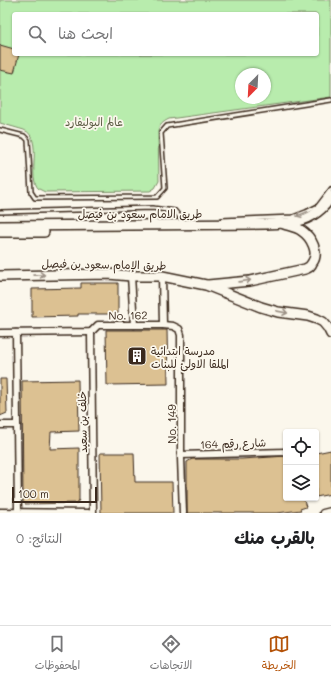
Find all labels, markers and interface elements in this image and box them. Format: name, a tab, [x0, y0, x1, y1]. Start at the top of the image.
search box	[12, 12, 319, 56]
icon: search	[26, 23, 48, 45]
text: ابحث هنا	[58, 23, 113, 43]
north arrow	[235, 68, 271, 104]
park label: عالم البوليفارد	[65, 114, 123, 130]
street label: طريق الامام سعود بن فيصل	[78, 206, 202, 223]
one-way arrow	[297, 210, 309, 218]
street label: طريق الإمام سعود بن فيصل	[41, 255, 167, 275]
one-way arrow	[32, 271, 45, 279]
one-way arrow	[238, 277, 251, 285]
street label: No. 162	[108, 307, 148, 323]
one-way arrow	[276, 309, 289, 317]
place label: مدرسة ابتدائية الملقا الاولئ للبنات	[151, 343, 229, 372]
building icon: مدرسة ابتدائية الملقا الاولئ للبنات	[126, 345, 148, 367]
street label: خلف بن سعيد	[74, 391, 91, 453]
street label: No. 149	[164, 404, 179, 444]
map controls	[283, 429, 319, 501]
button: locate	[283, 429, 319, 465]
street label: شارع رقم 164	[200, 434, 266, 454]
button: layers	[283, 465, 319, 501]
scale bar	[12, 485, 97, 504]
text: 100 m	[18, 486, 49, 501]
text: بالقرب منك	[234, 526, 315, 548]
text: النتائج: 0	[16, 529, 62, 546]
tab: المحفوظات	[35, 633, 80, 675]
tab: الاتجاهات	[150, 633, 192, 675]
tab: الخريطة	[262, 633, 296, 675]

